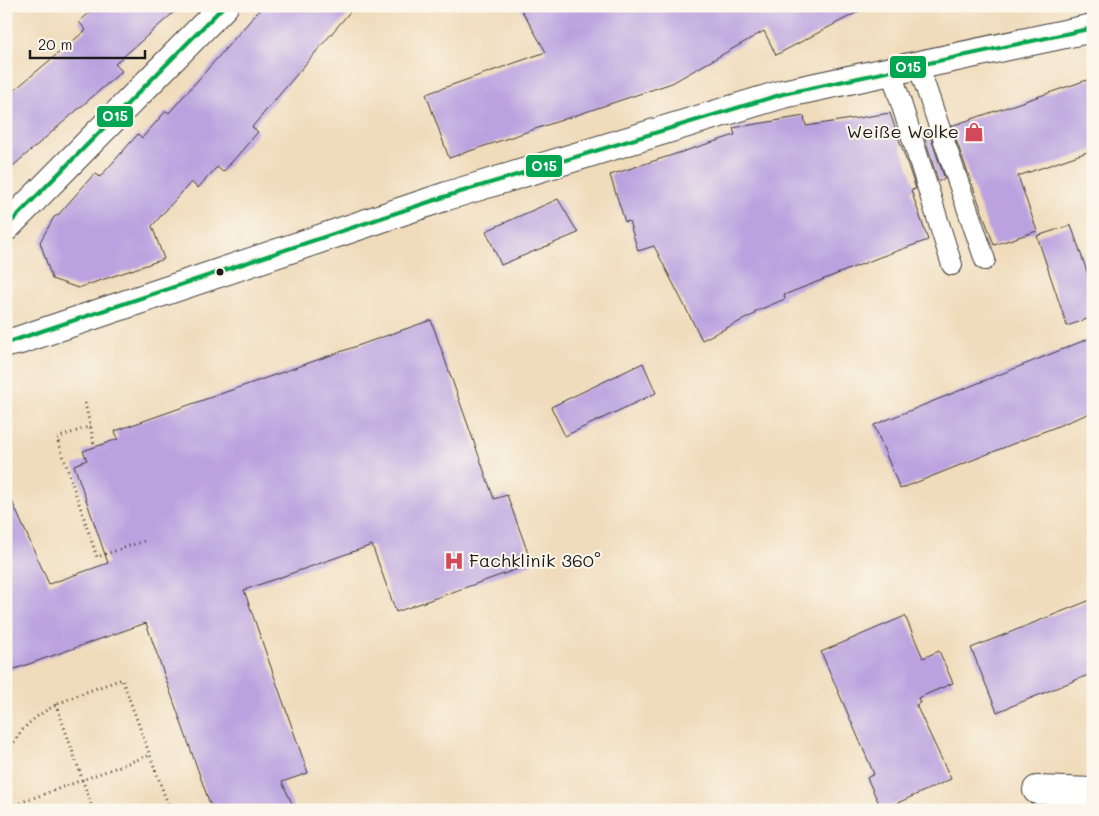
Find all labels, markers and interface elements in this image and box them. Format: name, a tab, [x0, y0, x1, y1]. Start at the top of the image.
scale bar	[30, 28, 145, 60]
text: 20 m	[38, 34, 72, 54]
line badge: O15	[889, 55, 927, 79]
text: O15	[895, 57, 921, 76]
line badge: O15	[96, 105, 134, 128]
text: O15	[102, 106, 128, 125]
place label: Weiße Wolke	[847, 119, 959, 143]
shop icon: Weiße Wolke	[963, 121, 985, 143]
line badge: O15	[525, 154, 563, 178]
text: O15	[531, 156, 557, 175]
unlabelled marker	[215, 267, 225, 277]
place label: Fachklinik 360°	[469, 548, 601, 572]
hospital icon: Fachklinik 360°	[443, 550, 465, 572]

